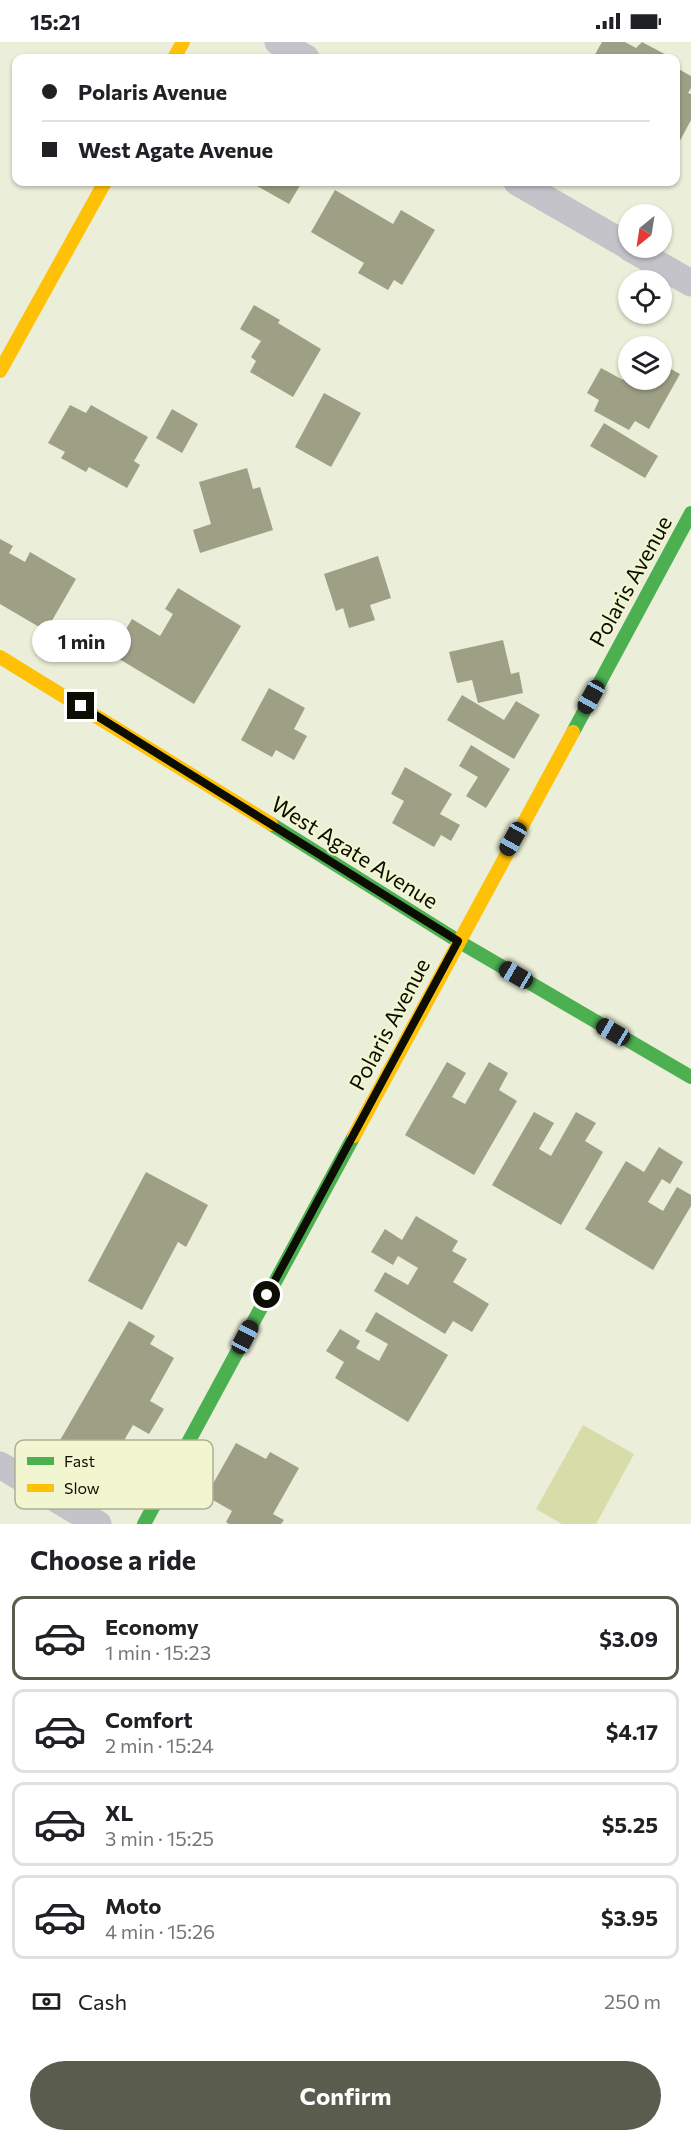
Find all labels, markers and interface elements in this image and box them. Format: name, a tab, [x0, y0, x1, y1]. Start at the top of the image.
text: 15:21	[30, 8, 81, 35]
text: Polaris Avenue	[78, 78, 227, 105]
text: West Agate Avenue	[78, 136, 273, 163]
north arrow	[618, 204, 672, 258]
map controls	[618, 204, 672, 390]
button: locate	[618, 270, 672, 324]
button: layers	[618, 336, 672, 390]
street label: Polaris Avenue	[583, 511, 677, 651]
callout: 1 min	[32, 619, 130, 661]
text: 1 min	[58, 629, 105, 653]
car	[574, 677, 608, 717]
route end	[67, 692, 94, 719]
street label: West Agate Avenue	[267, 790, 443, 914]
car	[496, 819, 530, 859]
street label: Polaris Avenue	[343, 953, 435, 1095]
car	[496, 958, 536, 992]
car	[593, 1015, 633, 1049]
route start	[253, 1281, 280, 1308]
car	[229, 1317, 261, 1357]
legend	[15, 1440, 213, 1509]
text: Fast	[64, 1451, 95, 1470]
text: Slow	[64, 1478, 100, 1497]
text: Choose a ride	[30, 1543, 196, 1576]
icon: car	[33, 1611, 87, 1665]
text: Economy	[105, 1613, 199, 1640]
text: $3.09	[599, 1625, 658, 1652]
text: 1 min · 15:23	[105, 1640, 211, 1664]
icon: car	[33, 1704, 87, 1758]
text: Comfort	[105, 1706, 193, 1733]
text: $4.17	[606, 1718, 658, 1745]
text: 2 min · 15:24	[105, 1733, 214, 1757]
icon: car	[33, 1797, 87, 1851]
text: XL	[105, 1799, 133, 1826]
text: $5.25	[602, 1811, 658, 1838]
text: 3 min · 15:25	[105, 1826, 214, 1850]
icon: car	[33, 1890, 87, 1944]
text: Moto	[105, 1892, 161, 1919]
text: $3.95	[601, 1904, 658, 1931]
text: 4 min · 15:26	[105, 1919, 215, 1943]
icon: cash	[30, 1985, 63, 2018]
text: Cash	[78, 1988, 127, 2015]
text: 250 m	[604, 1989, 661, 2013]
button: Confirm	[30, 2061, 661, 2130]

